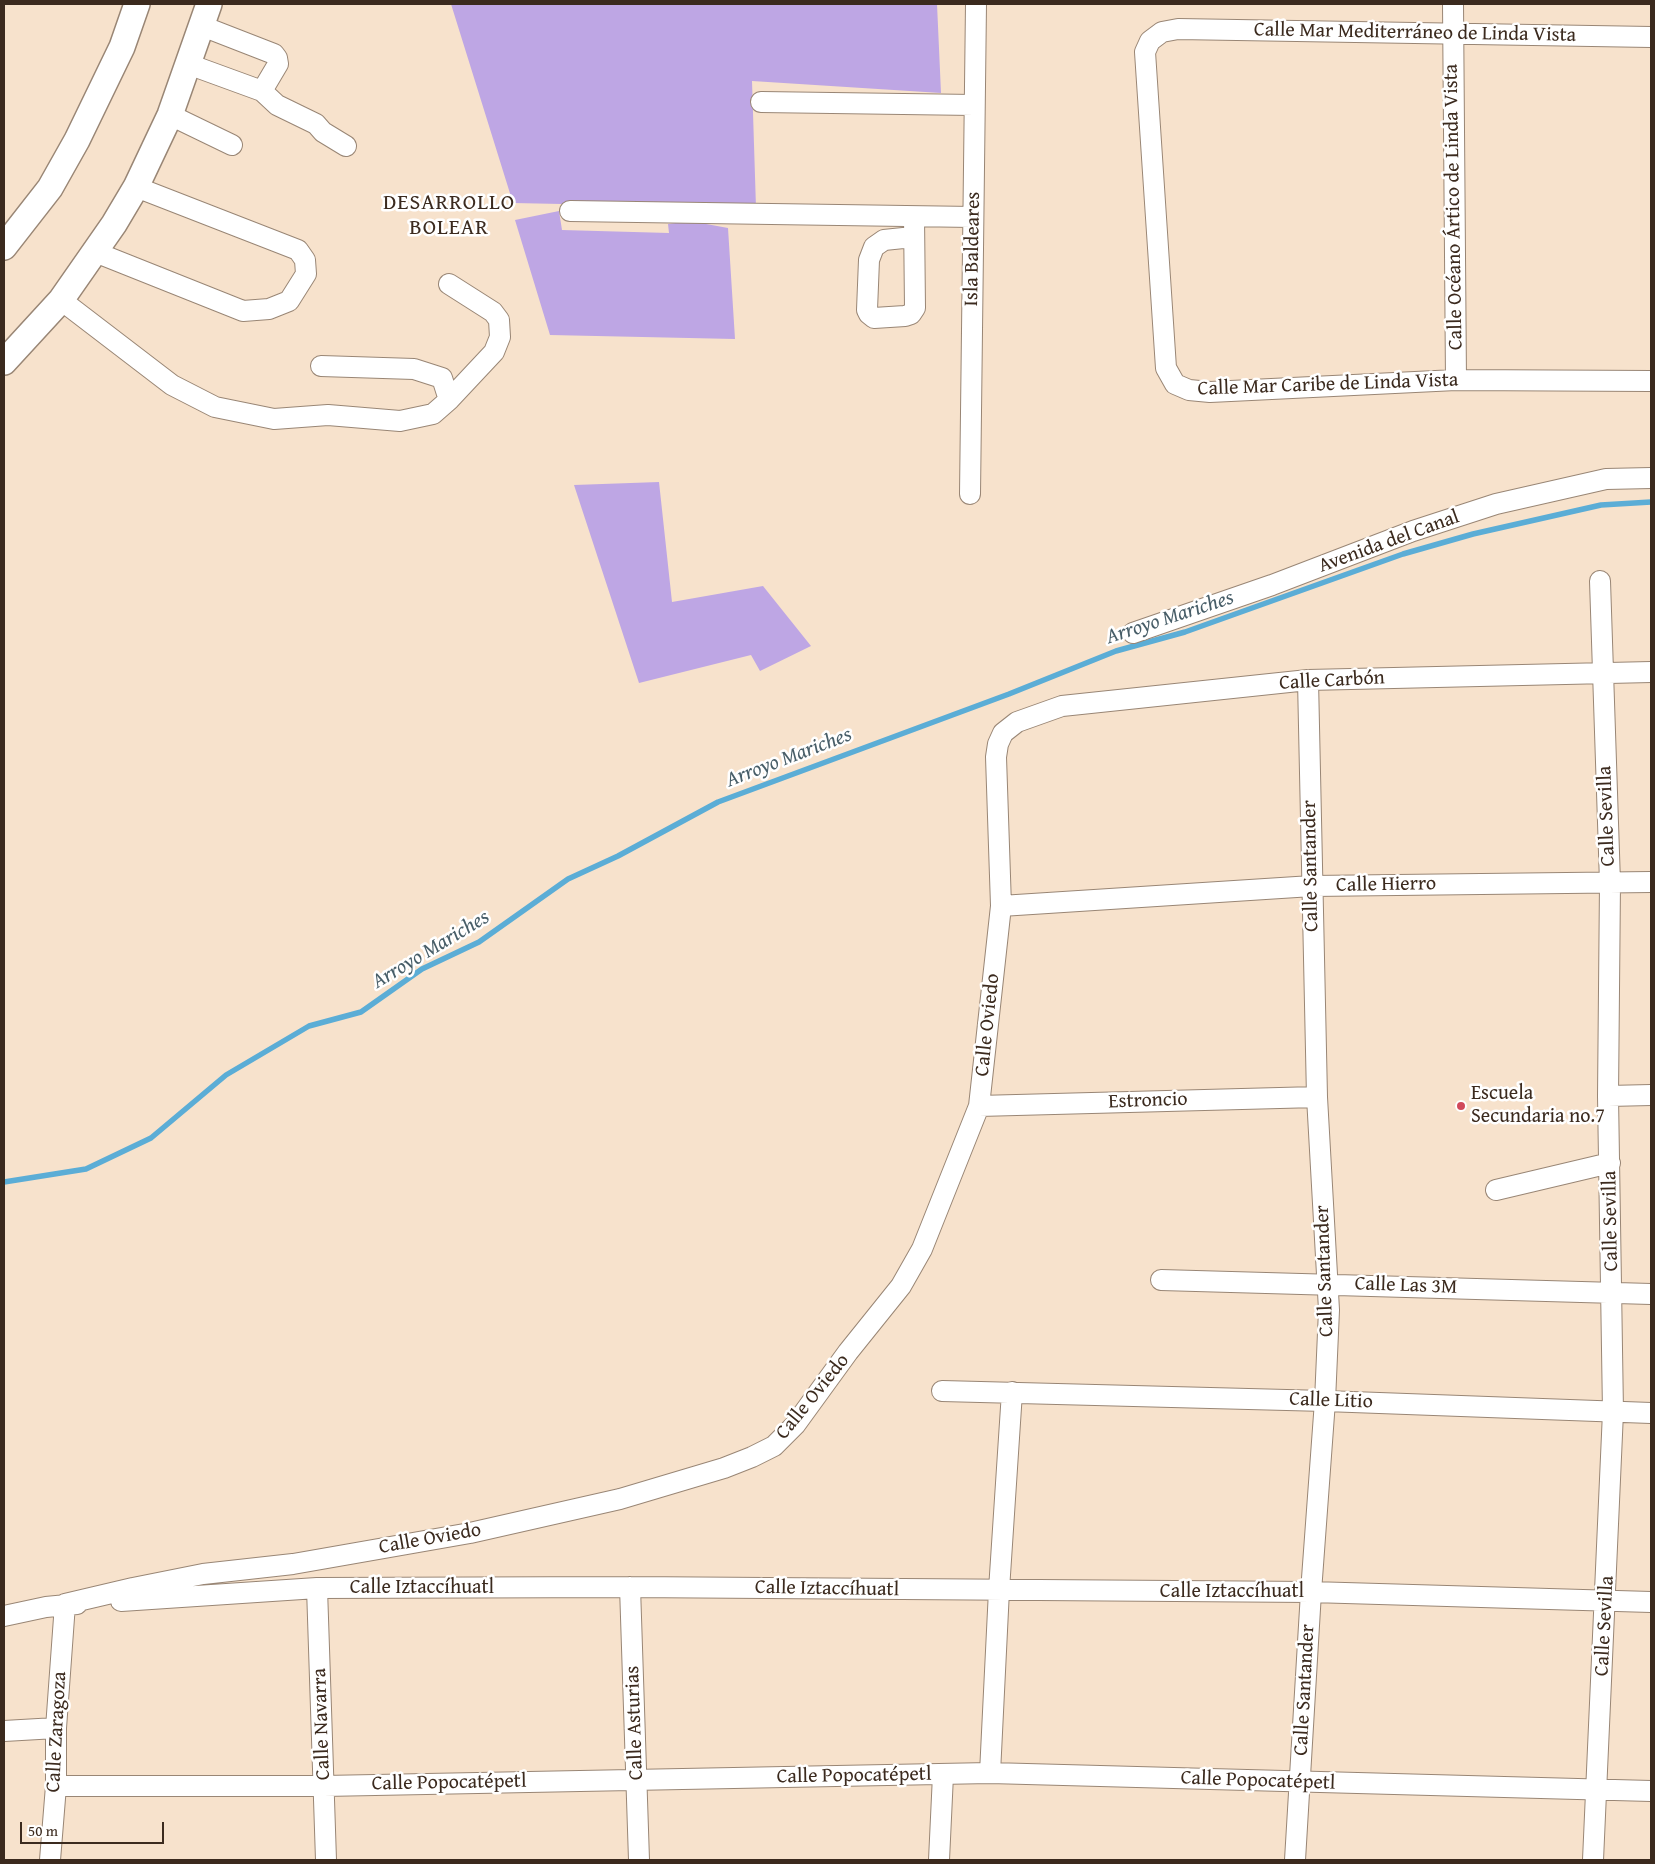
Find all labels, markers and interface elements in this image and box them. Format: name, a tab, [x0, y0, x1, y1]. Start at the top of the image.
street label: Calle Mar Mediterráneo de Linda Vista	[1254, 18, 1576, 48]
street label: Calle Océano Ártico de Linda Vista	[1440, 64, 1468, 350]
district label: DESARROLLO BOLEAR	[382, 190, 516, 242]
street label: Isla Baldeares	[960, 191, 986, 307]
street label: Calle Mar Caribe de Linda Vista	[1197, 368, 1459, 402]
street label: Avenida del Canal	[1315, 505, 1463, 579]
water label: Arroyo Mariches	[1103, 586, 1237, 650]
street label: Calle Carbón	[1279, 666, 1385, 696]
water label: Arroyo Mariches	[723, 722, 855, 794]
street label: Calle Sevilla	[1593, 765, 1621, 867]
street label: Calle Santander	[1298, 800, 1324, 932]
street label: Calle Hierro	[1336, 872, 1436, 898]
water label: Arroyo Mariches	[368, 905, 494, 995]
street label: Calle Oviedo	[971, 972, 1005, 1078]
place label: Escuela Secundaria no.7	[1471, 1082, 1605, 1129]
street label: Estroncio	[1108, 1088, 1188, 1114]
marker: Escuela Secundaria no.7	[1455, 1100, 1467, 1112]
street label: Calle Sevilla	[1598, 1170, 1624, 1272]
street label: Calle Santander	[1311, 1205, 1339, 1337]
street label: Calle Las 3M	[1354, 1272, 1458, 1300]
street label: Calle Oviedo	[771, 1349, 855, 1445]
street label: Calle Litio	[1289, 1388, 1373, 1414]
street label: Calle Oviedo	[377, 1518, 483, 1560]
street label: Calle Sevilla	[1590, 1575, 1620, 1677]
street label: Calle Iztaccíhuatl	[350, 1576, 494, 1600]
street label: Calle Iztaccíhuatl	[755, 1576, 899, 1602]
street label: Calle Iztaccíhuatl	[1160, 1580, 1304, 1604]
street label: Calle Santander	[1290, 1624, 1320, 1756]
street label: Calle Asturias	[621, 1665, 649, 1781]
street label: Calle Navarra	[308, 1667, 336, 1781]
street label: Calle Zaragoza	[42, 1671, 72, 1793]
street label: Calle Popocatépetl	[776, 1763, 932, 1789]
street label: Calle Popocatépetl	[1180, 1766, 1336, 1796]
street label: Calle Popocatépetl	[371, 1770, 527, 1796]
scale bar	[22, 1812, 166, 1844]
text: 50 m	[28, 1820, 58, 1841]

